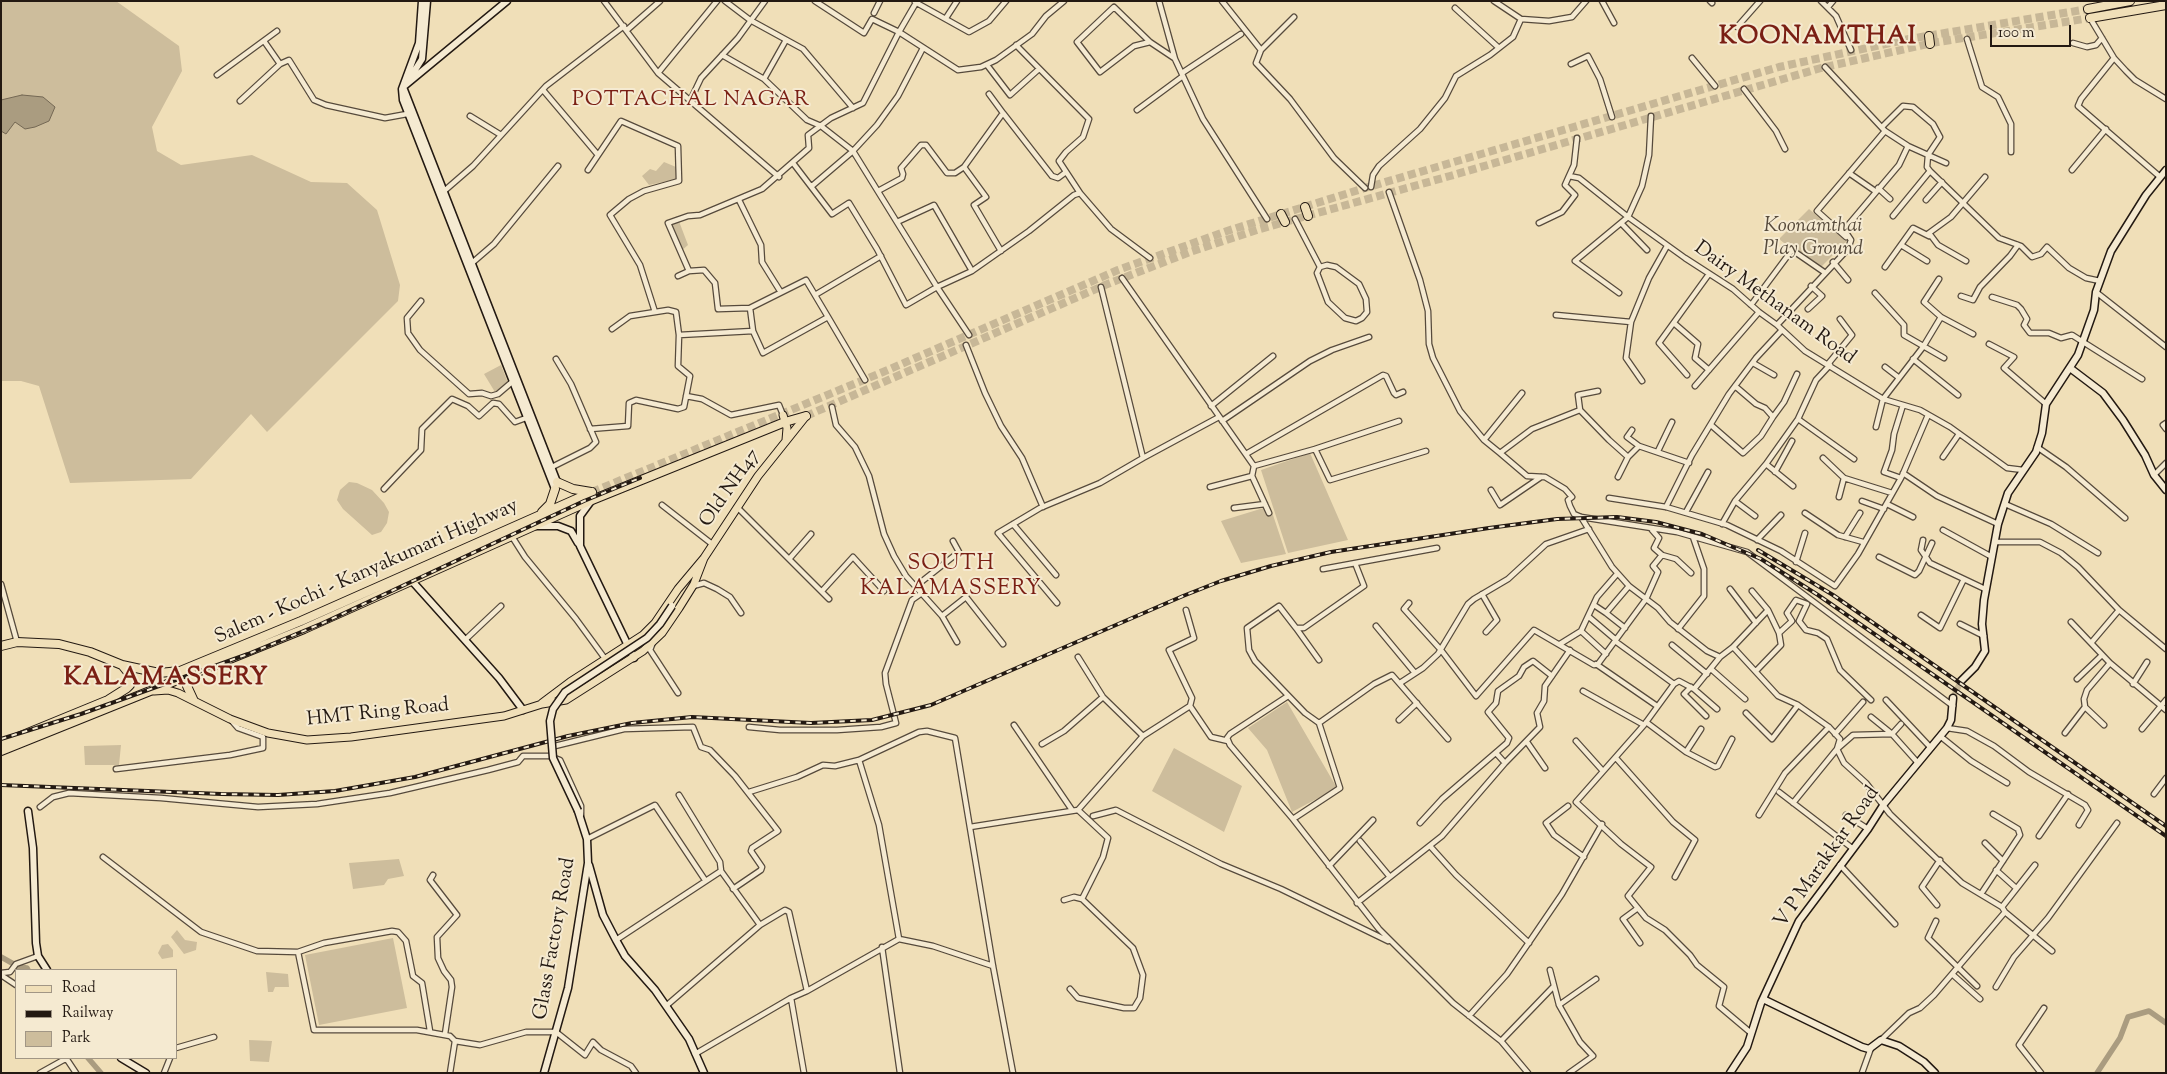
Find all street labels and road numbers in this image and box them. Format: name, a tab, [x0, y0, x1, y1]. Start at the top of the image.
street label: Dairy Methanam Road	[1688, 237, 1860, 371]
street label: Old NH47	[695, 445, 767, 533]
street label: Salem - Kochi - Kanyakumari Highway	[212, 495, 522, 651]
street label: HMT Ring Road	[306, 695, 450, 733]
street label: V P Marakkar Road	[1770, 783, 1886, 933]
street label: Glass Factory Road	[530, 856, 582, 1022]

